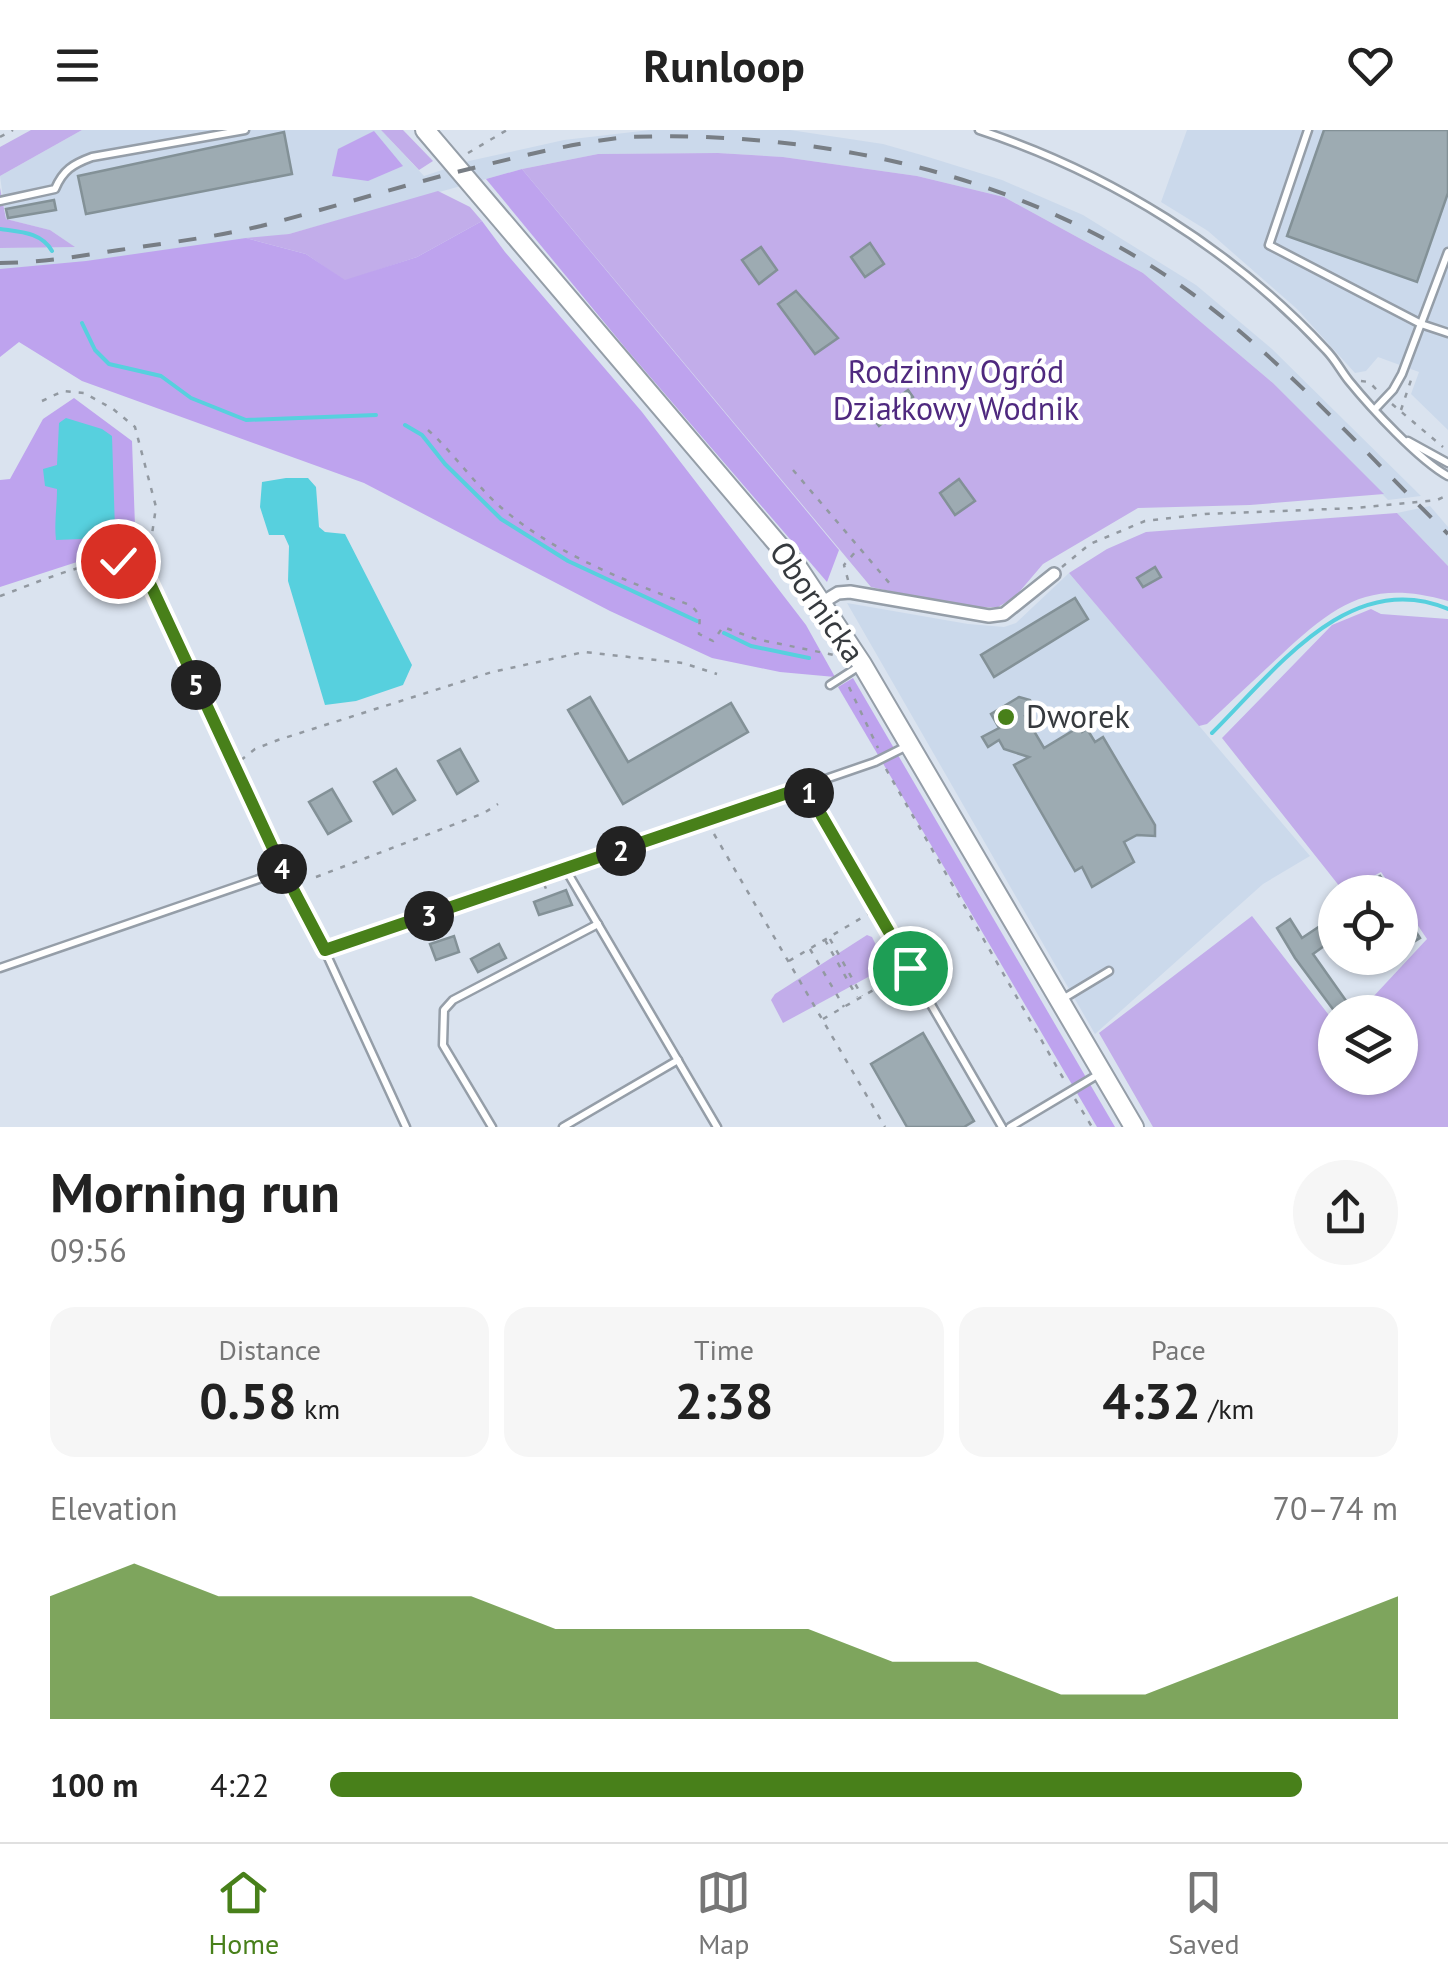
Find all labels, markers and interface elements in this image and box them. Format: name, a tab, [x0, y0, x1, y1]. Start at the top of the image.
text: Runloop	[643, 36, 805, 94]
icon: menu	[50, 38, 105, 93]
icon: heart	[1343, 38, 1398, 93]
park label: Rodzinny Ogród Działkowy Wodnik	[833, 350, 1080, 429]
pin	[76, 519, 161, 604]
street label: Obornicka	[761, 532, 875, 670]
icon: check	[91, 534, 146, 589]
pin: 5	[171, 660, 221, 710]
text: 5	[188, 666, 204, 703]
place label: Dworek	[1026, 695, 1130, 737]
marker: Dworek	[995, 706, 1017, 728]
pin: 1	[784, 768, 834, 818]
text: 1	[801, 774, 817, 811]
pin: 2	[596, 826, 646, 876]
text: 2	[613, 832, 629, 869]
pin: 4	[257, 844, 307, 894]
text: 4	[274, 850, 290, 887]
map controls	[1318, 875, 1418, 1095]
button: locate	[1318, 875, 1418, 975]
pin: 3	[404, 891, 454, 941]
text: 3	[421, 897, 437, 934]
pin	[868, 926, 953, 1011]
icon: arrive	[883, 941, 938, 996]
button: layers	[1318, 995, 1418, 1095]
text: Morning run	[50, 1156, 340, 1227]
button: share	[1293, 1160, 1398, 1265]
text: 09:56	[50, 1229, 127, 1271]
text: Distance	[218, 1331, 321, 1368]
text: Time	[694, 1331, 754, 1368]
text: Pace	[1151, 1331, 1206, 1368]
text: 0.58	[199, 1368, 297, 1433]
text: 2:38	[675, 1368, 773, 1433]
text: 4:32	[1102, 1368, 1201, 1433]
text: km	[297, 1390, 340, 1427]
text: /km	[1201, 1390, 1254, 1427]
text: Elevation	[50, 1487, 177, 1529]
text: 70–74 m	[1273, 1487, 1398, 1529]
text: 100 m	[50, 1764, 138, 1806]
text: 4:22	[210, 1764, 269, 1806]
tab: Home	[208, 1865, 279, 1962]
tab: Map	[696, 1865, 751, 1962]
tab: Saved	[1168, 1865, 1239, 1962]

